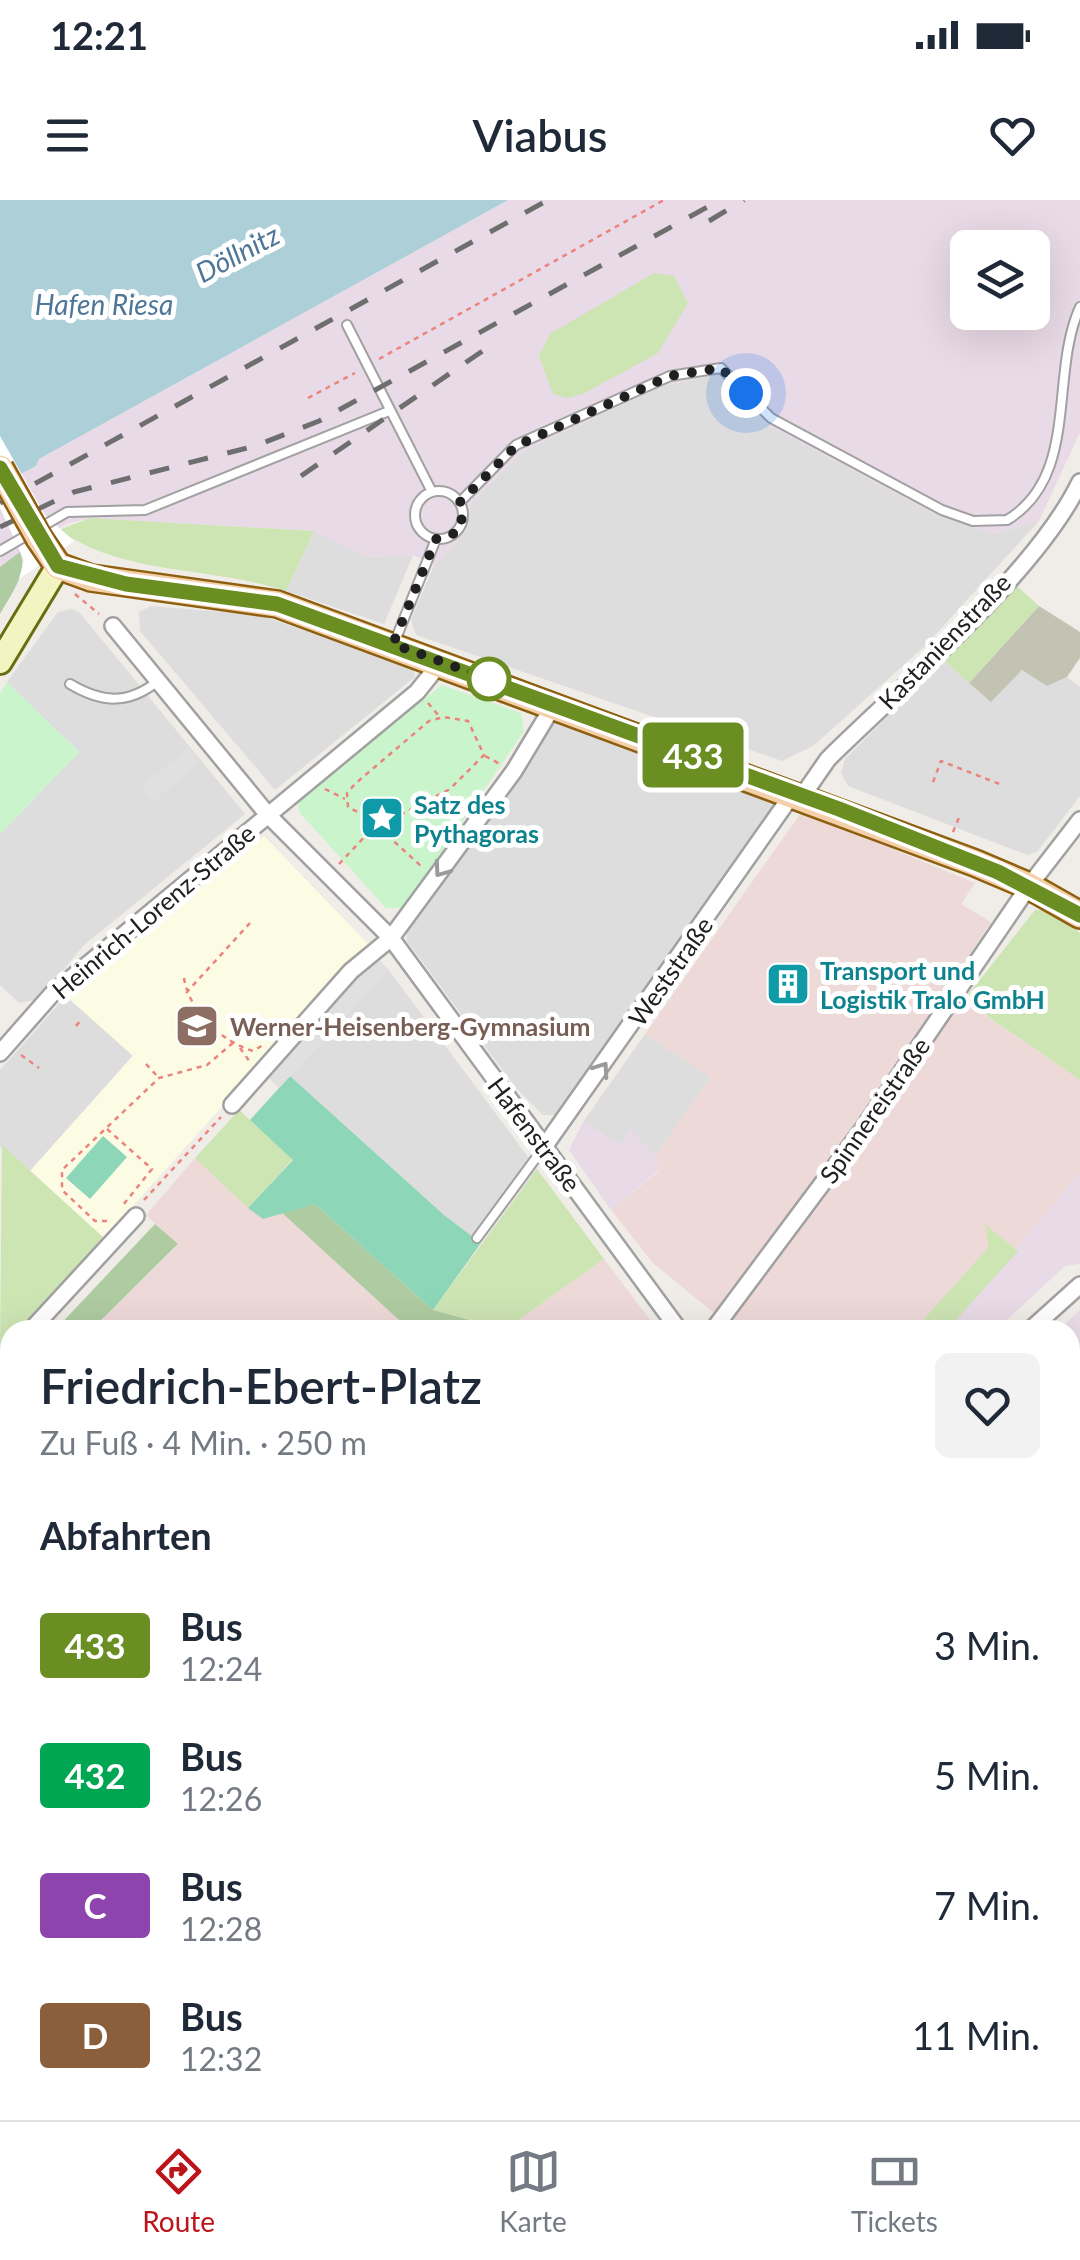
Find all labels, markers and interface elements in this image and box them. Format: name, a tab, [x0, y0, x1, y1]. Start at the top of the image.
text: 12:21	[50, 12, 148, 58]
icon: menu	[40, 108, 95, 163]
text: Viabus	[473, 108, 607, 162]
icon: heart	[985, 108, 1040, 163]
water label: Döllnitz	[189, 217, 285, 289]
map controls	[950, 230, 1050, 330]
button: layers	[950, 230, 1050, 330]
water label: Hafen Riesa	[35, 287, 173, 321]
your location	[721, 368, 771, 418]
street label: Kastanienstraße	[872, 567, 1016, 715]
unlabelled marker	[468, 658, 510, 700]
line badge: 433	[636, 722, 750, 788]
text: 433	[663, 734, 723, 776]
place label: Satz des Pythagoras	[414, 789, 539, 848]
place icon: Satz des Pythagoras	[359, 795, 405, 841]
street label: Heinrich-Lorenz-Straße	[46, 817, 260, 1005]
one-way arrow	[435, 859, 452, 877]
street label: Weststraße	[621, 911, 719, 1031]
place label: Transport und Logistik Tralo GmbH	[820, 955, 1045, 1014]
building icon: Transport und Logistik Tralo GmbH	[765, 961, 811, 1007]
school or university icon: Werner-Heisenberg-Gymnasium	[174, 1003, 220, 1049]
place label: Werner-Heisenberg-Gymnasium	[230, 1011, 591, 1041]
street label: Spinnereistraße	[813, 1031, 935, 1189]
one-way arrow	[590, 1062, 608, 1081]
street label: Hafenstraße	[482, 1071, 588, 1197]
button: heart	[935, 1353, 1040, 1458]
text: Friedrich-Ebert-Platz	[40, 1357, 482, 1414]
text: Zu Fuß · 4 Min. · 250 m	[40, 1423, 367, 1462]
text: Abfahrten	[40, 1512, 212, 1558]
text: Bus	[180, 1603, 243, 1649]
text: 3 Min.	[934, 1622, 1040, 1668]
text: 433	[65, 1624, 125, 1666]
text: 12:24	[180, 1649, 262, 1688]
text: Bus	[180, 1733, 243, 1779]
text: 5 Min.	[934, 1752, 1040, 1798]
text: 432	[65, 1754, 125, 1796]
text: 12:26	[180, 1779, 262, 1818]
text: Bus	[180, 1863, 243, 1909]
text: 7 Min.	[934, 1882, 1040, 1928]
text: C	[83, 1884, 107, 1926]
text: 12:28	[180, 1909, 262, 1948]
text: Bus	[180, 1993, 243, 2039]
text: 11 Min.	[912, 2012, 1040, 2058]
text: D	[82, 2014, 108, 2056]
text: 12:32	[180, 2039, 262, 2078]
tab: Route	[142, 2144, 215, 2238]
tab: Karte	[499, 2144, 567, 2238]
tab: Tickets	[851, 2144, 938, 2238]

